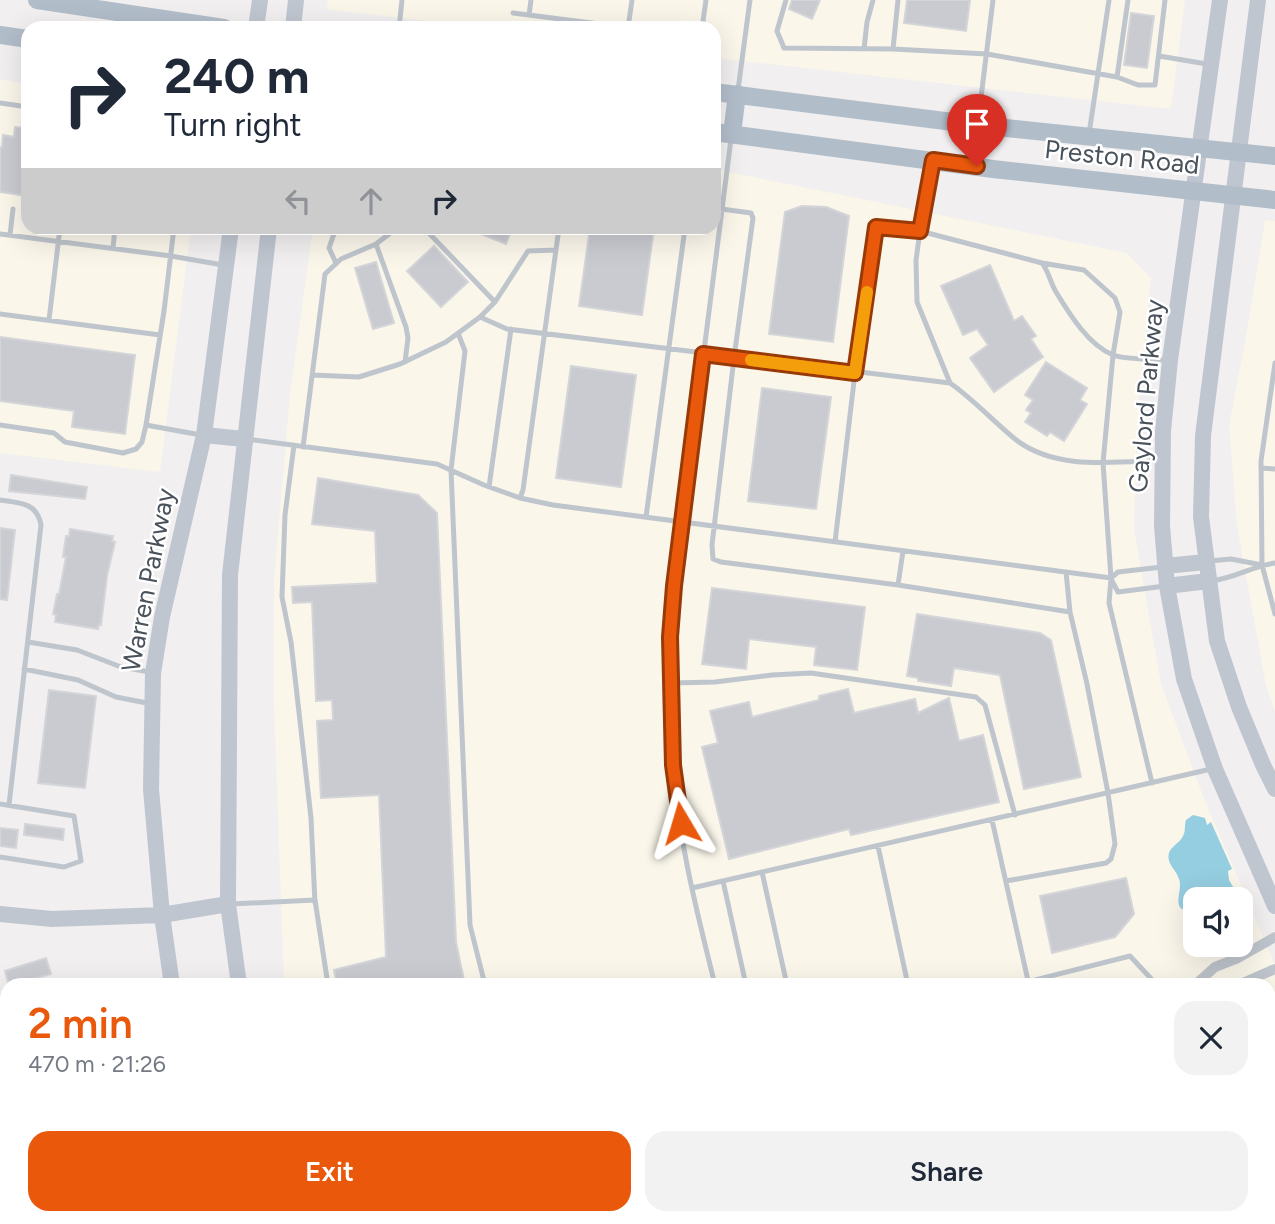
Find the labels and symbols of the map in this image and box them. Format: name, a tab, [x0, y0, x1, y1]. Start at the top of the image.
pin	[947, 94, 1007, 166]
street label: Preston Road	[1043, 133, 1201, 181]
street label: Gaylord Parkway	[1122, 298, 1170, 494]
street label: Warren Parkway	[115, 485, 182, 674]
position arrow	[644, 786, 718, 860]

